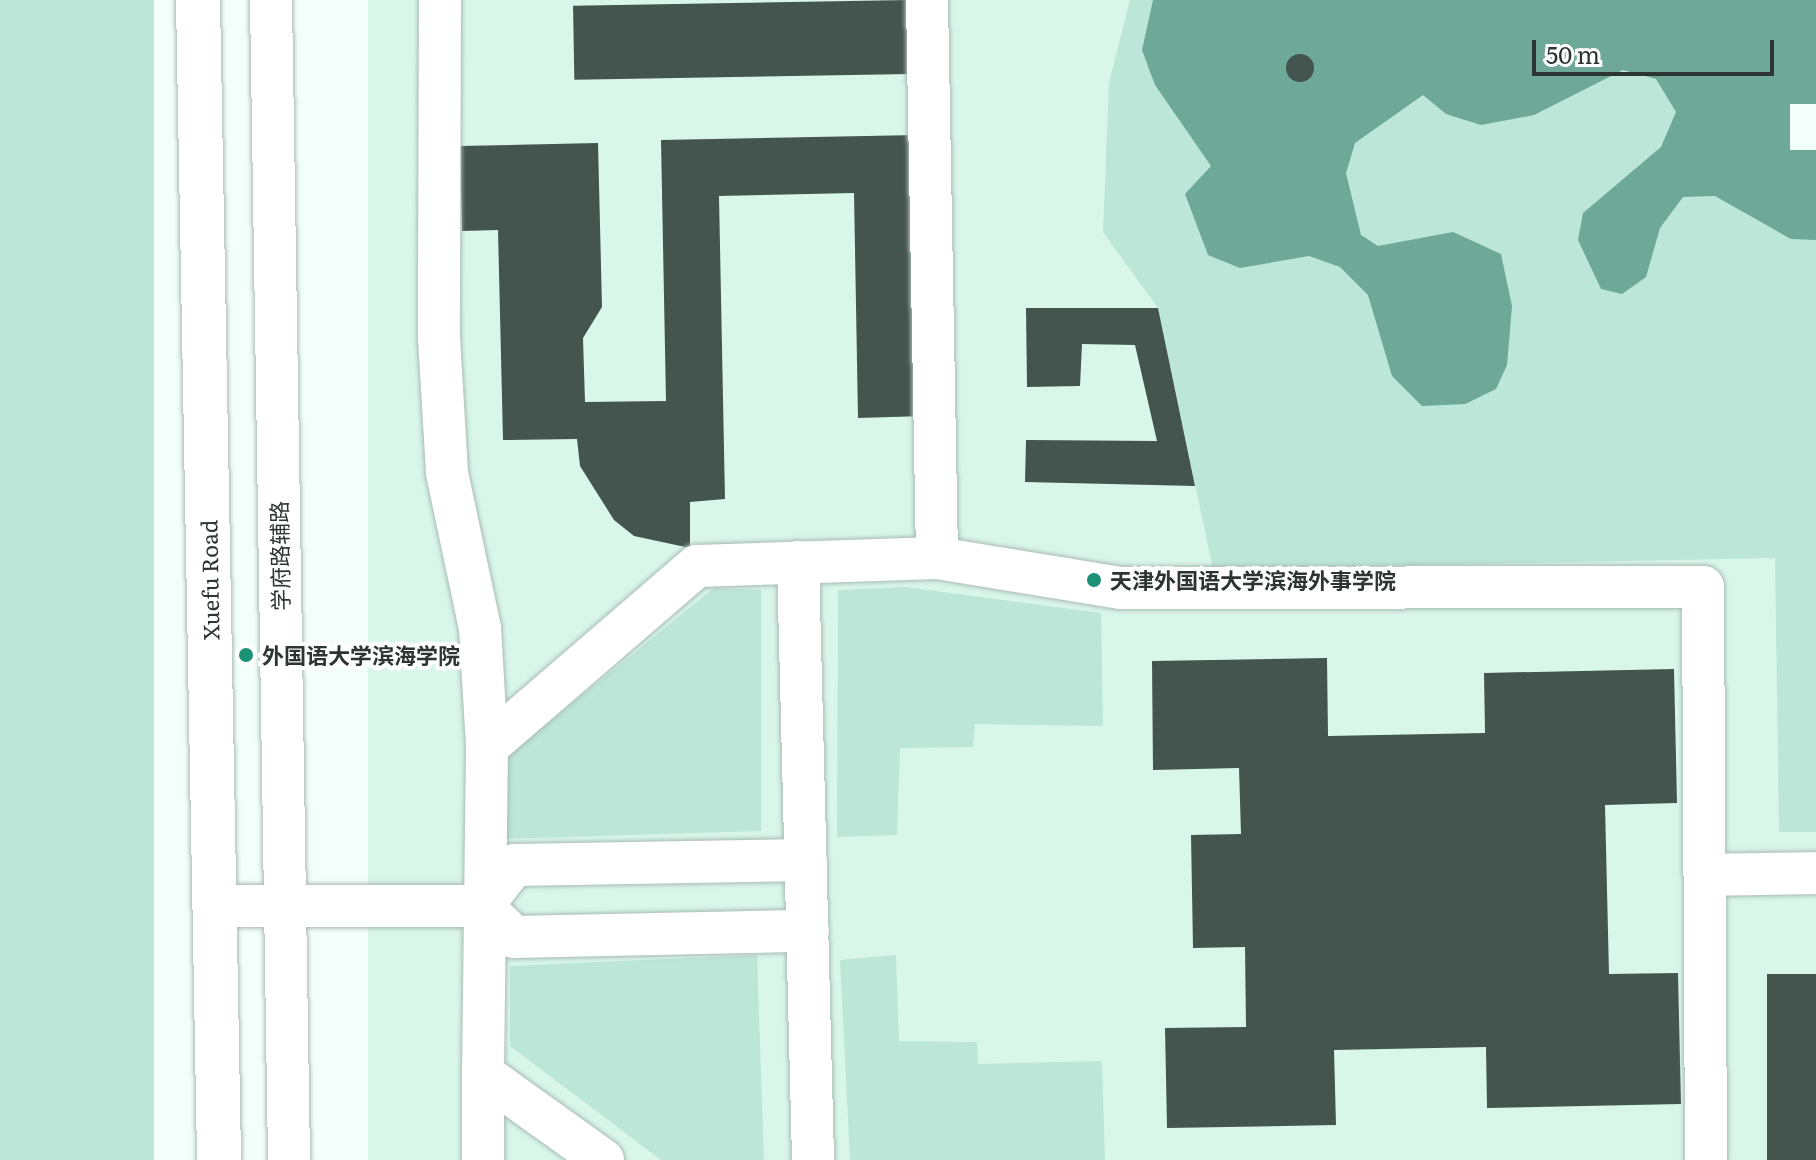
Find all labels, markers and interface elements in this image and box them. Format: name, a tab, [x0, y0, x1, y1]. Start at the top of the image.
scale bar	[1536, 24, 1778, 74]
text: 50 m	[1546, 36, 1600, 71]
street label: 学府路辅路	[265, 501, 293, 611]
street label: Xuefu Road	[195, 520, 223, 640]
place label: 天津外国语大学滨海外事学院	[1110, 567, 1396, 593]
marker: 天津外国语大学滨海外事学院	[1085, 571, 1103, 589]
place label: 外国语大学滨海学院	[262, 642, 460, 668]
marker: 外国语大学滨海学院	[237, 646, 255, 664]

